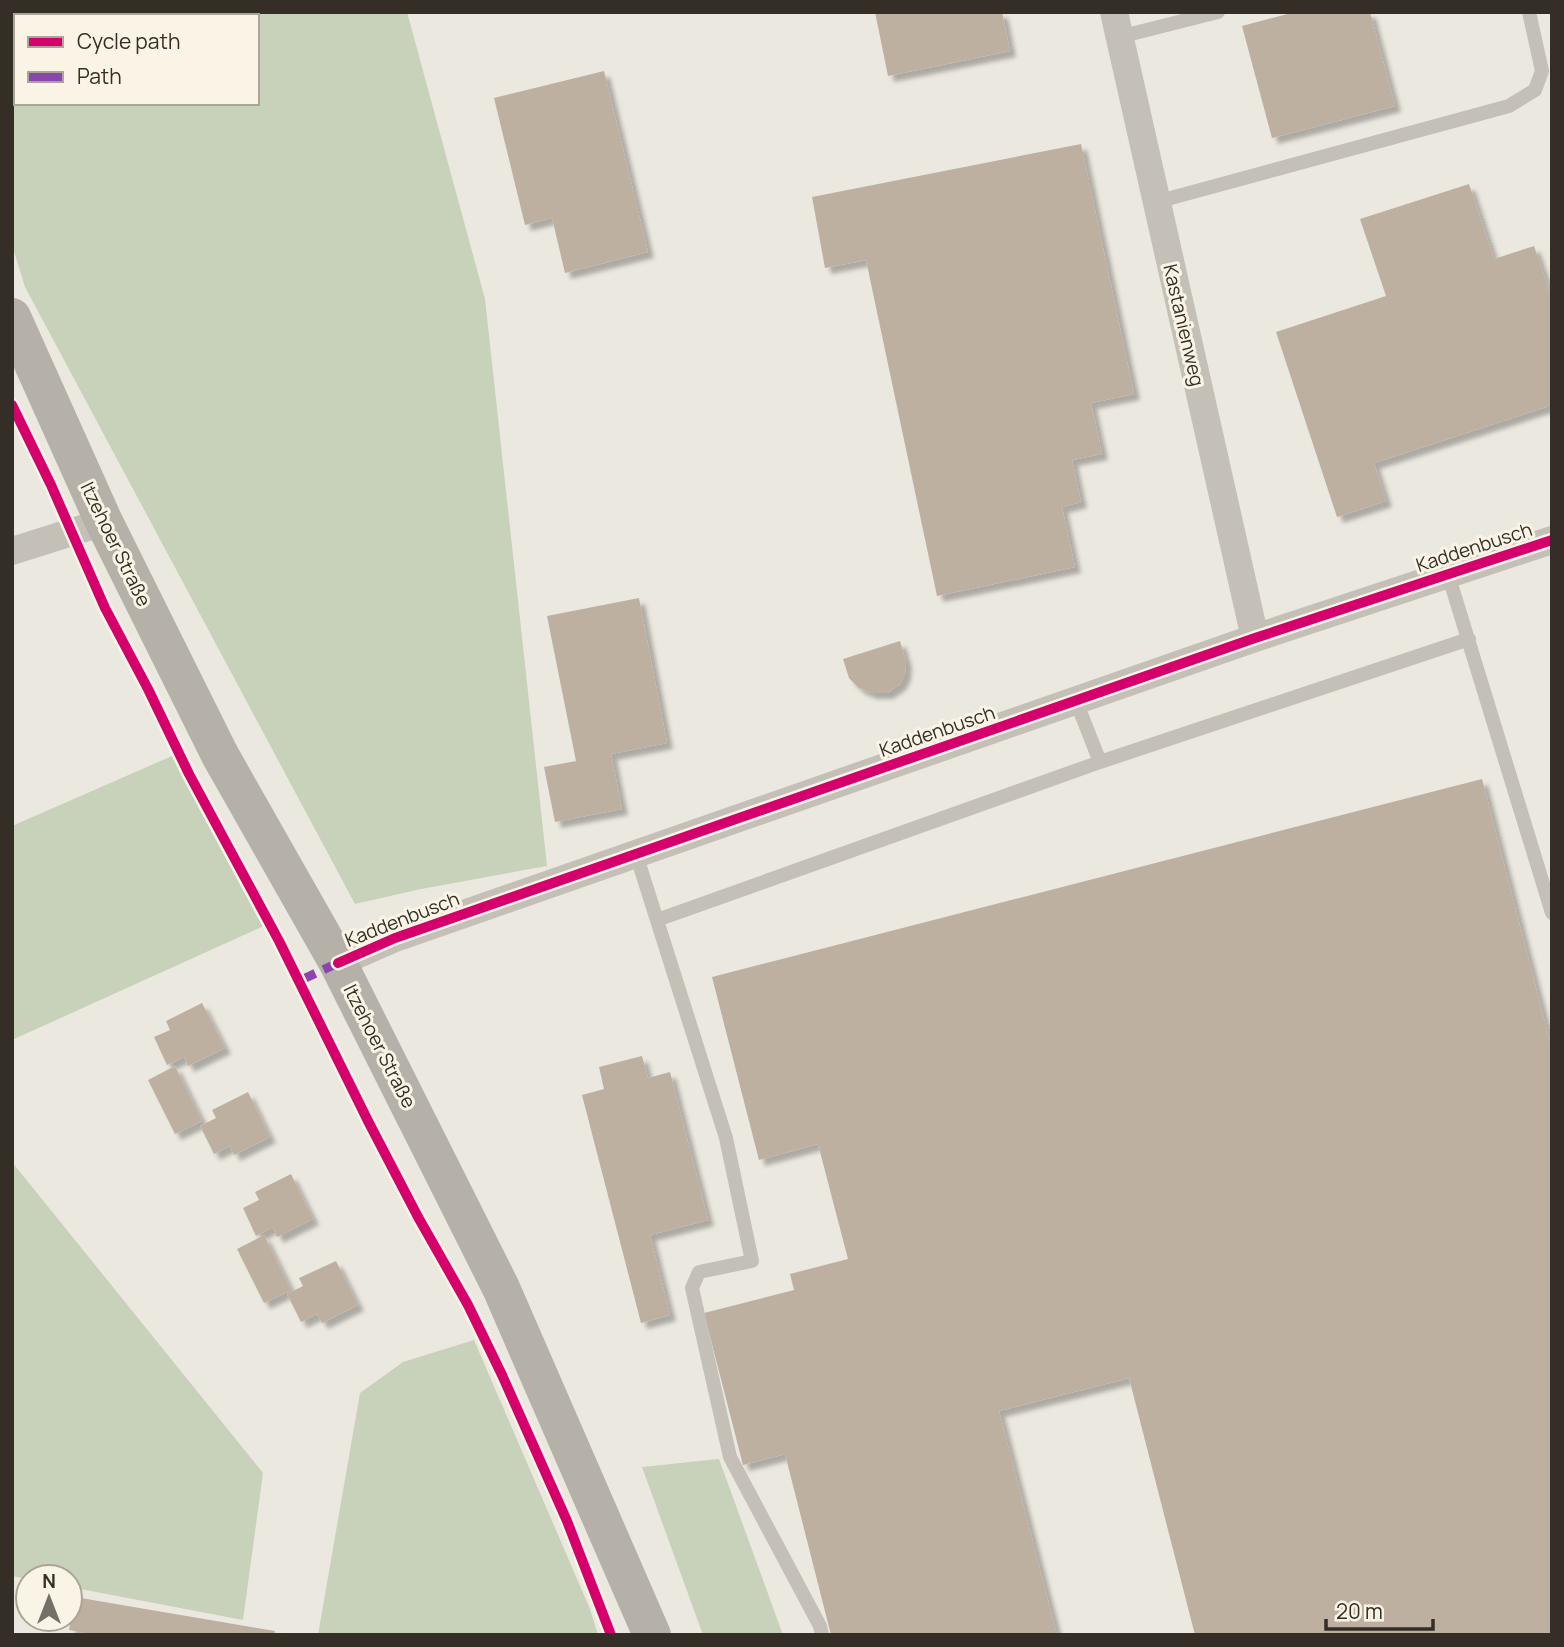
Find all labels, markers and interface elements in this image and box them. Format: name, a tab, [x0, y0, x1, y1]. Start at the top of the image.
legend	[14, 14, 259, 105]
text: Cycle path	[77, 27, 180, 55]
text: Path	[77, 62, 122, 90]
street label: Kastanienweg	[1157, 261, 1211, 389]
street label: Itzehoer Straße	[75, 477, 157, 611]
street label: Kaddenbusch	[1413, 516, 1535, 578]
street label: Kaddenbusch	[876, 699, 998, 763]
street label: Kaddenbusch	[341, 885, 463, 953]
street label: Itzehoer Straße	[338, 980, 422, 1112]
north arrow	[14, 1563, 84, 1633]
text: N	[42, 1568, 56, 1594]
scale bar	[1326, 1588, 1433, 1632]
text: 20 m	[1336, 1597, 1383, 1625]

